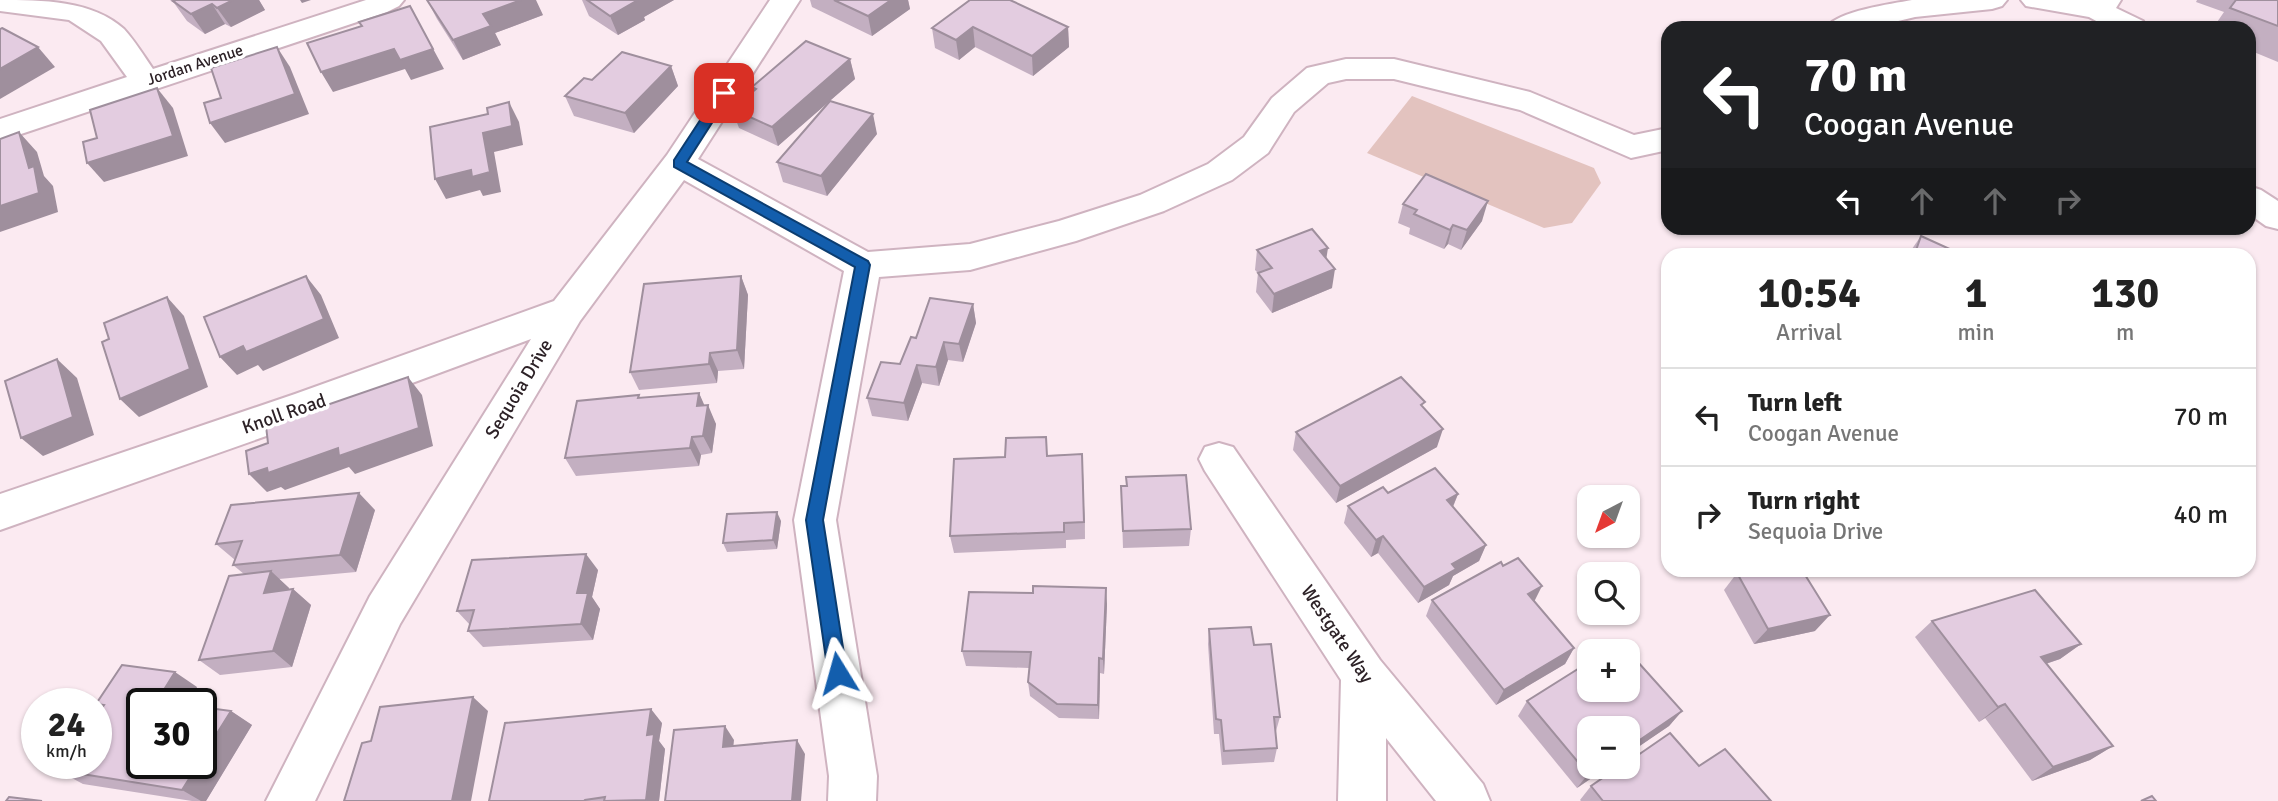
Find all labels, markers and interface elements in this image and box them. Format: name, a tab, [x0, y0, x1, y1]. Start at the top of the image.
street label: Jordan Avenue	[144, 40, 246, 90]
text: 70 m	[1804, 45, 1907, 105]
icon: left	[1689, 49, 1780, 140]
pin	[694, 63, 754, 123]
icon: arrive	[705, 74, 743, 112]
text: Coogan Avenue	[1804, 105, 2014, 144]
icon: left	[1830, 182, 1868, 220]
icon: ahead	[1903, 182, 1941, 220]
icon: ahead	[1976, 182, 2014, 220]
icon: right	[2049, 182, 2087, 220]
text: 10:54	[1758, 268, 1861, 319]
text: 1	[1965, 268, 1987, 319]
text: 130	[2091, 268, 2159, 319]
text: Arrival	[1776, 318, 1842, 347]
text: min	[1957, 318, 1995, 347]
text: m	[2116, 318, 2134, 347]
street label: Sequoia Drive	[480, 335, 558, 443]
text: Turn left	[1748, 387, 1842, 419]
street label: Knoll Road	[239, 388, 329, 440]
icon: left	[1689, 398, 1727, 436]
text: 70 m	[2173, 401, 2228, 433]
text: Coogan Avenue	[1748, 419, 1899, 448]
north arrow	[1577, 485, 1640, 548]
map controls	[1577, 485, 1640, 779]
text: Turn right	[1748, 485, 1860, 517]
icon: right	[1689, 496, 1727, 534]
text: 40 m	[2173, 499, 2228, 531]
text: Sequoia Drive	[1748, 517, 1883, 546]
button: search	[1577, 562, 1640, 625]
street label: Westgate Way	[1295, 580, 1379, 688]
position arrow	[801, 636, 875, 710]
button: +	[1577, 639, 1640, 702]
speed limit sign: 30	[126, 688, 217, 779]
text: 24	[48, 703, 85, 746]
button: −	[1577, 716, 1640, 779]
text: km/h	[46, 740, 87, 762]

